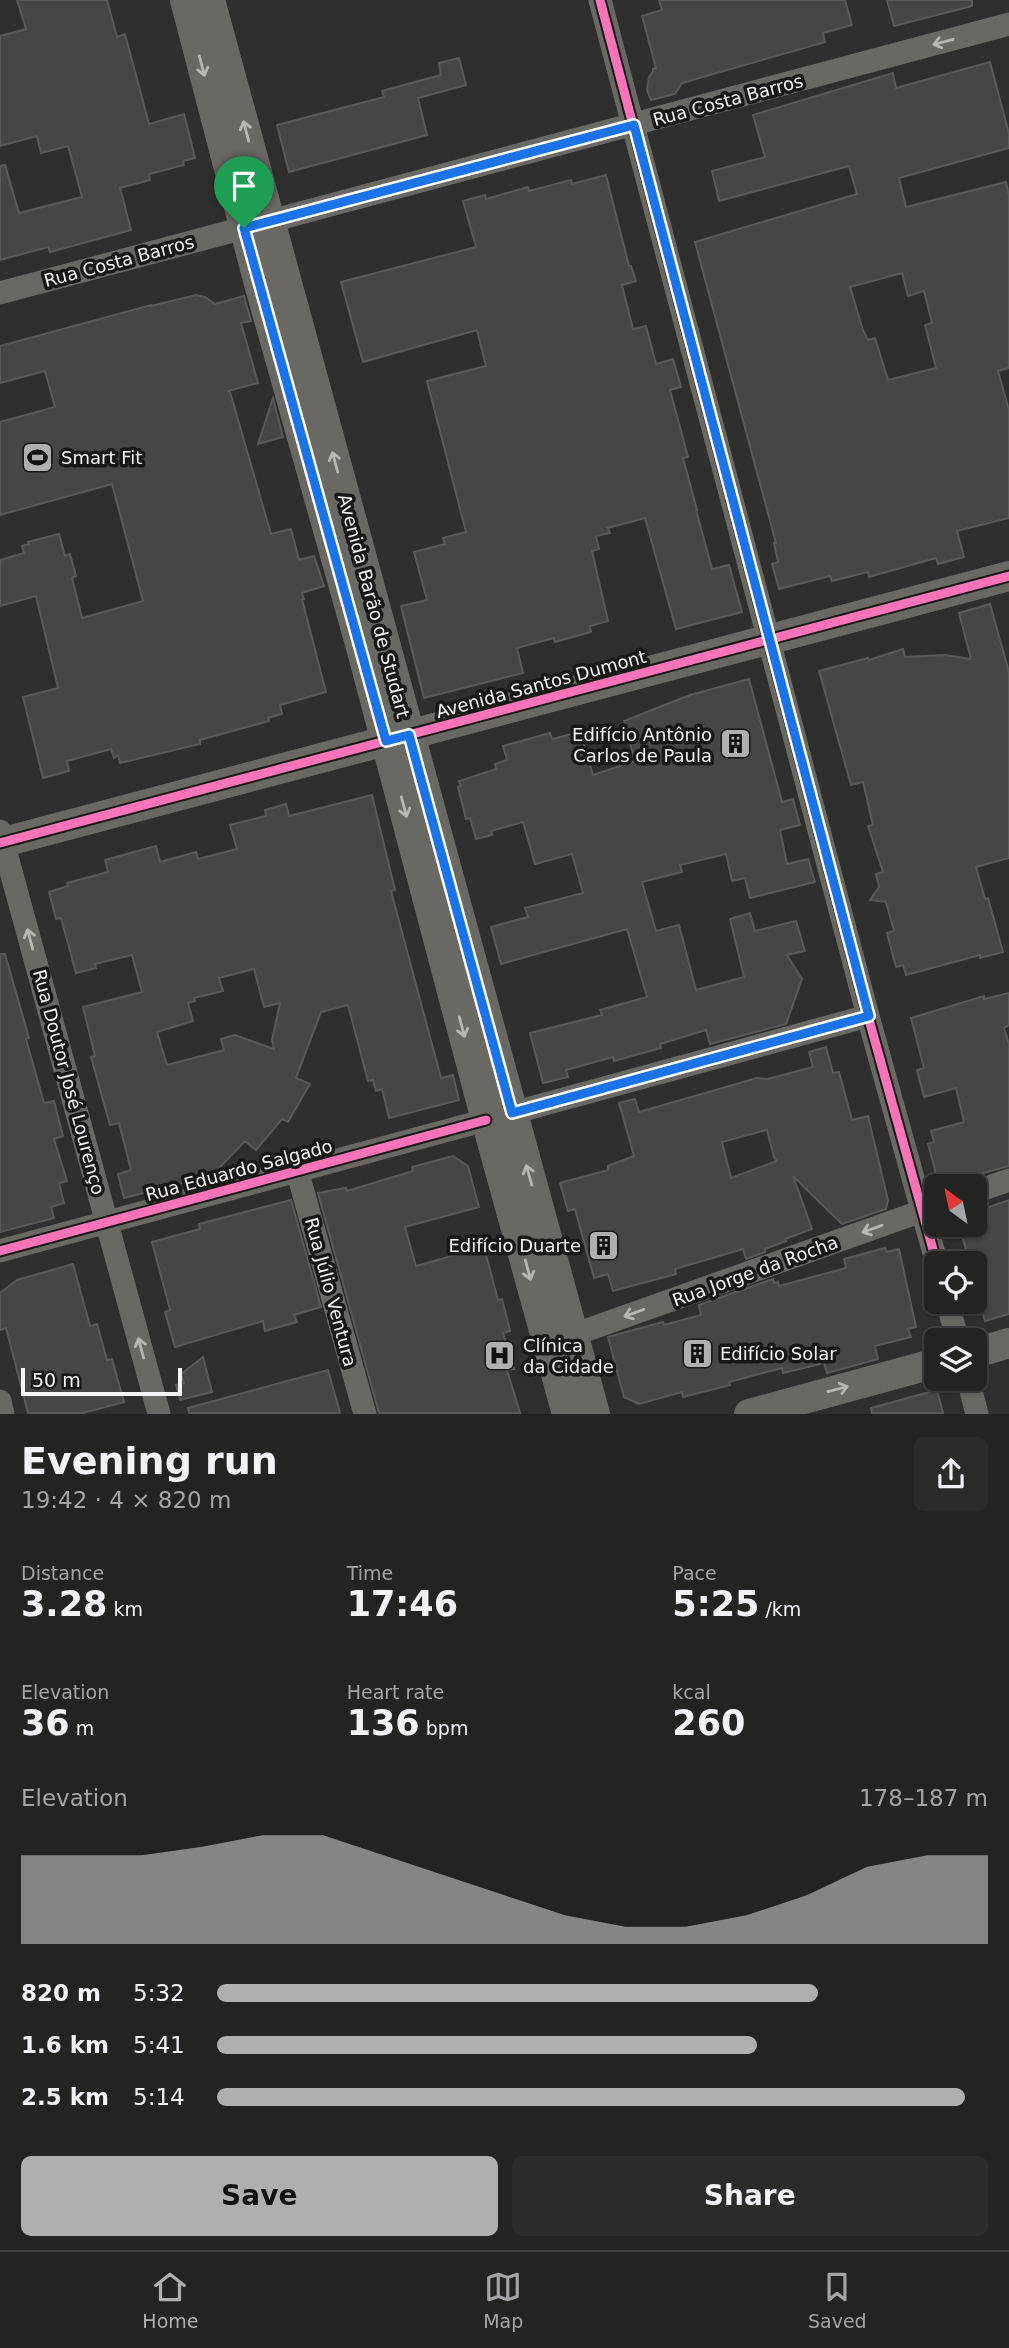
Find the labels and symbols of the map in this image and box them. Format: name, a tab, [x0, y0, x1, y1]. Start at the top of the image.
one-way arrow	[932, 36, 955, 49]
one-way arrow	[197, 55, 210, 77]
street label: Rua Costa Barros	[651, 70, 805, 130]
one-way arrow	[239, 121, 252, 143]
pin	[214, 156, 274, 228]
street label: Rua Costa Barros	[42, 231, 196, 291]
sports icon: Smart Fit	[21, 440, 55, 474]
place label: Smart Fit	[61, 447, 142, 468]
one-way arrow	[328, 451, 341, 474]
street label: Avenida Barão de Studart	[334, 492, 414, 720]
street label: Avenida Santos Dumont	[434, 646, 648, 722]
place label: Edifício Antônio Carlos de Paula	[572, 724, 712, 766]
building icon: Edifício Antônio Carlos de Paula	[718, 727, 752, 761]
one-way arrow	[398, 795, 411, 818]
one-way arrow	[22, 928, 35, 950]
street label: Rua Doutor José Lourenço	[29, 967, 109, 1197]
one-way arrow	[456, 1015, 469, 1038]
street label: Rua Eduardo Salgado	[143, 1135, 335, 1205]
one-way arrow	[521, 1164, 534, 1186]
north arrow	[924, 1174, 987, 1237]
street label: Rua Júlio Ventura	[301, 1215, 361, 1369]
one-way arrow	[861, 1223, 883, 1236]
building icon: Edifício Duarte	[587, 1228, 621, 1262]
street label: Rua Jorge da Rocha	[669, 1231, 841, 1311]
place label: Edifício Duarte	[448, 1235, 581, 1256]
one-way arrow	[522, 1259, 535, 1281]
one-way arrow	[624, 1308, 646, 1321]
place label: Clínica da Cidade	[523, 1335, 614, 1377]
building icon: Edifício Solar	[680, 1336, 714, 1370]
one-way arrow	[134, 1337, 147, 1359]
hospital icon: Clínica da Cidade	[483, 1338, 517, 1372]
place label: Edifício Solar	[720, 1343, 837, 1364]
scale bar	[21, 1364, 182, 1396]
one-way arrow	[827, 1382, 849, 1395]

